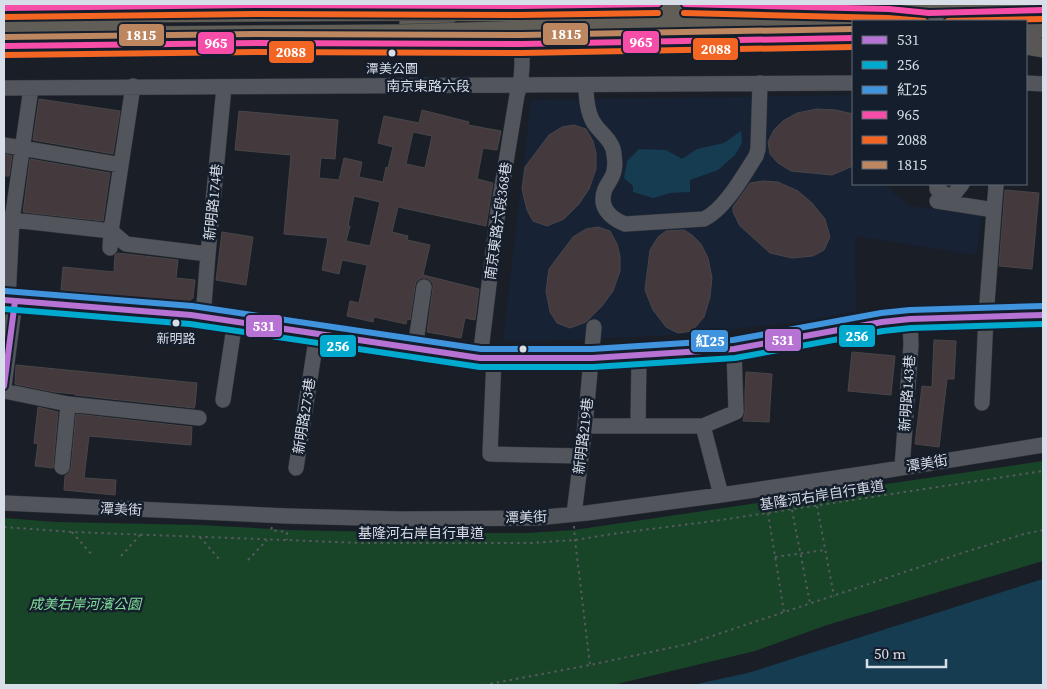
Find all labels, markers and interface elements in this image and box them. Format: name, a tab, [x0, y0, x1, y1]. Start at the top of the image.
legend	[852, 20, 1027, 185]
line badge: 1815	[542, 22, 589, 46]
line badge: 1815	[118, 23, 165, 47]
text: 1815	[551, 24, 582, 44]
text: 1815	[126, 25, 157, 45]
text: 531	[897, 29, 920, 50]
line badge: 965	[622, 30, 660, 54]
line badge: 965	[197, 31, 235, 55]
text: 965	[630, 32, 653, 52]
text: 965	[205, 33, 228, 53]
line badge: 2088	[692, 37, 739, 61]
text: 2088	[701, 39, 731, 59]
line badge: 2088	[268, 40, 315, 64]
text: 2088	[276, 42, 306, 62]
marker: 潭美公園	[387, 48, 397, 58]
text: 256	[897, 54, 920, 75]
place label: 潭美公園	[366, 60, 418, 77]
street label: 南京東路六段	[386, 76, 470, 96]
text: 紅25	[897, 79, 927, 100]
text: 965	[897, 104, 920, 125]
text: 2088	[897, 129, 927, 150]
text: 1815	[897, 154, 927, 175]
street label: 南京東路六段368巷	[480, 161, 516, 281]
street label: 新明路174巷	[199, 163, 227, 241]
line badge: 531	[245, 314, 283, 338]
text: 531	[253, 316, 275, 336]
marker: 新明路	[171, 318, 181, 328]
line badge: 256	[838, 324, 876, 348]
text: 256	[846, 326, 869, 346]
line badge: 531	[764, 328, 802, 352]
line badge: 紅25	[690, 329, 729, 353]
place label: 新明路	[156, 330, 196, 347]
text: 531	[772, 330, 794, 350]
text: 紅25	[695, 331, 725, 351]
line badge: 256	[319, 334, 357, 358]
text: 256	[327, 336, 350, 356]
unlabelled marker	[518, 344, 528, 354]
street label: 新明路143巷	[894, 354, 920, 432]
street label: 新明路273巷	[288, 376, 320, 456]
street label: 新明路219巷	[568, 397, 598, 475]
street label: 潭美街	[905, 450, 949, 476]
street label: 基隆河右岸自行車道	[758, 475, 886, 515]
street label: 潭美街	[100, 498, 142, 520]
street label: 潭美街	[505, 506, 547, 528]
street label: 基隆河右岸自行車道	[358, 523, 484, 543]
park label: 成美右岸河濱公園	[29, 594, 143, 614]
scale bar	[867, 636, 946, 668]
text: 50 m	[874, 643, 906, 664]

